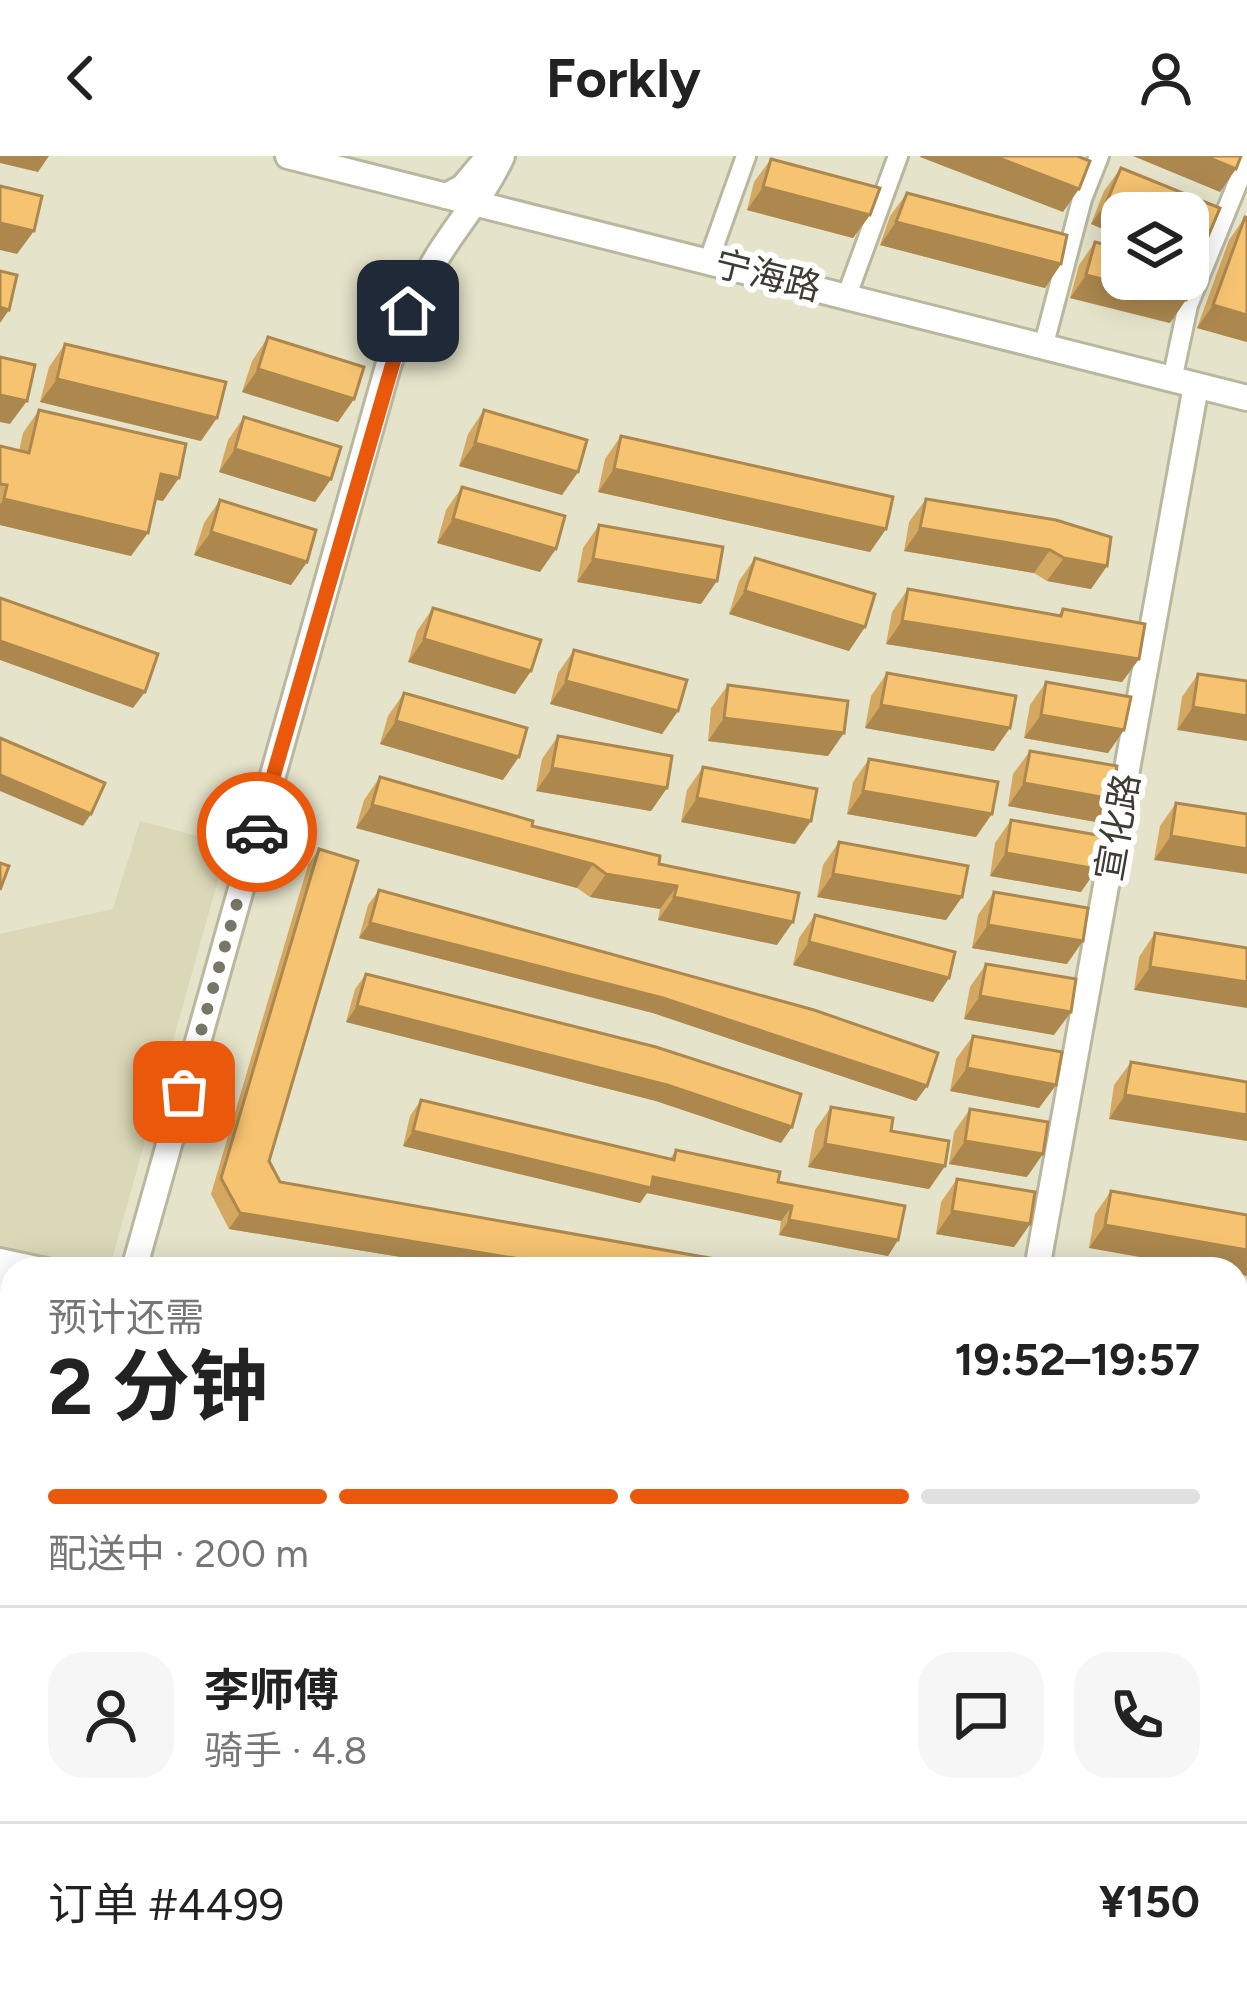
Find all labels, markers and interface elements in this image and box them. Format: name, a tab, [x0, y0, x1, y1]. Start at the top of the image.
icon: back	[48, 45, 114, 111]
icon: person	[1133, 45, 1199, 111]
text: Forkly	[546, 46, 701, 111]
map controls	[1101, 192, 1209, 300]
button: layers	[1101, 192, 1209, 300]
street label: 宁海路	[710, 242, 825, 309]
pin	[357, 260, 459, 362]
icon: home	[375, 278, 441, 344]
street label: 宣化路	[1087, 770, 1148, 884]
courier	[197, 772, 317, 892]
icon: car	[224, 799, 290, 865]
pin	[133, 1041, 235, 1143]
icon: bag	[151, 1059, 217, 1125]
text: 预计还需	[48, 1294, 204, 1341]
text: 19:52–19:57	[955, 1332, 1200, 1386]
text: 2 分钟	[48, 1340, 268, 1434]
text: 配送中 · 200 m	[48, 1530, 309, 1577]
button: person	[48, 1652, 174, 1778]
button: chat	[918, 1652, 1044, 1778]
button: phone	[1074, 1652, 1200, 1778]
text: 李师傅	[204, 1663, 339, 1717]
text: 骑手 · 4.8	[204, 1727, 367, 1774]
text: ¥150	[1099, 1874, 1200, 1928]
text: 订单 #4499	[48, 1877, 284, 1931]

